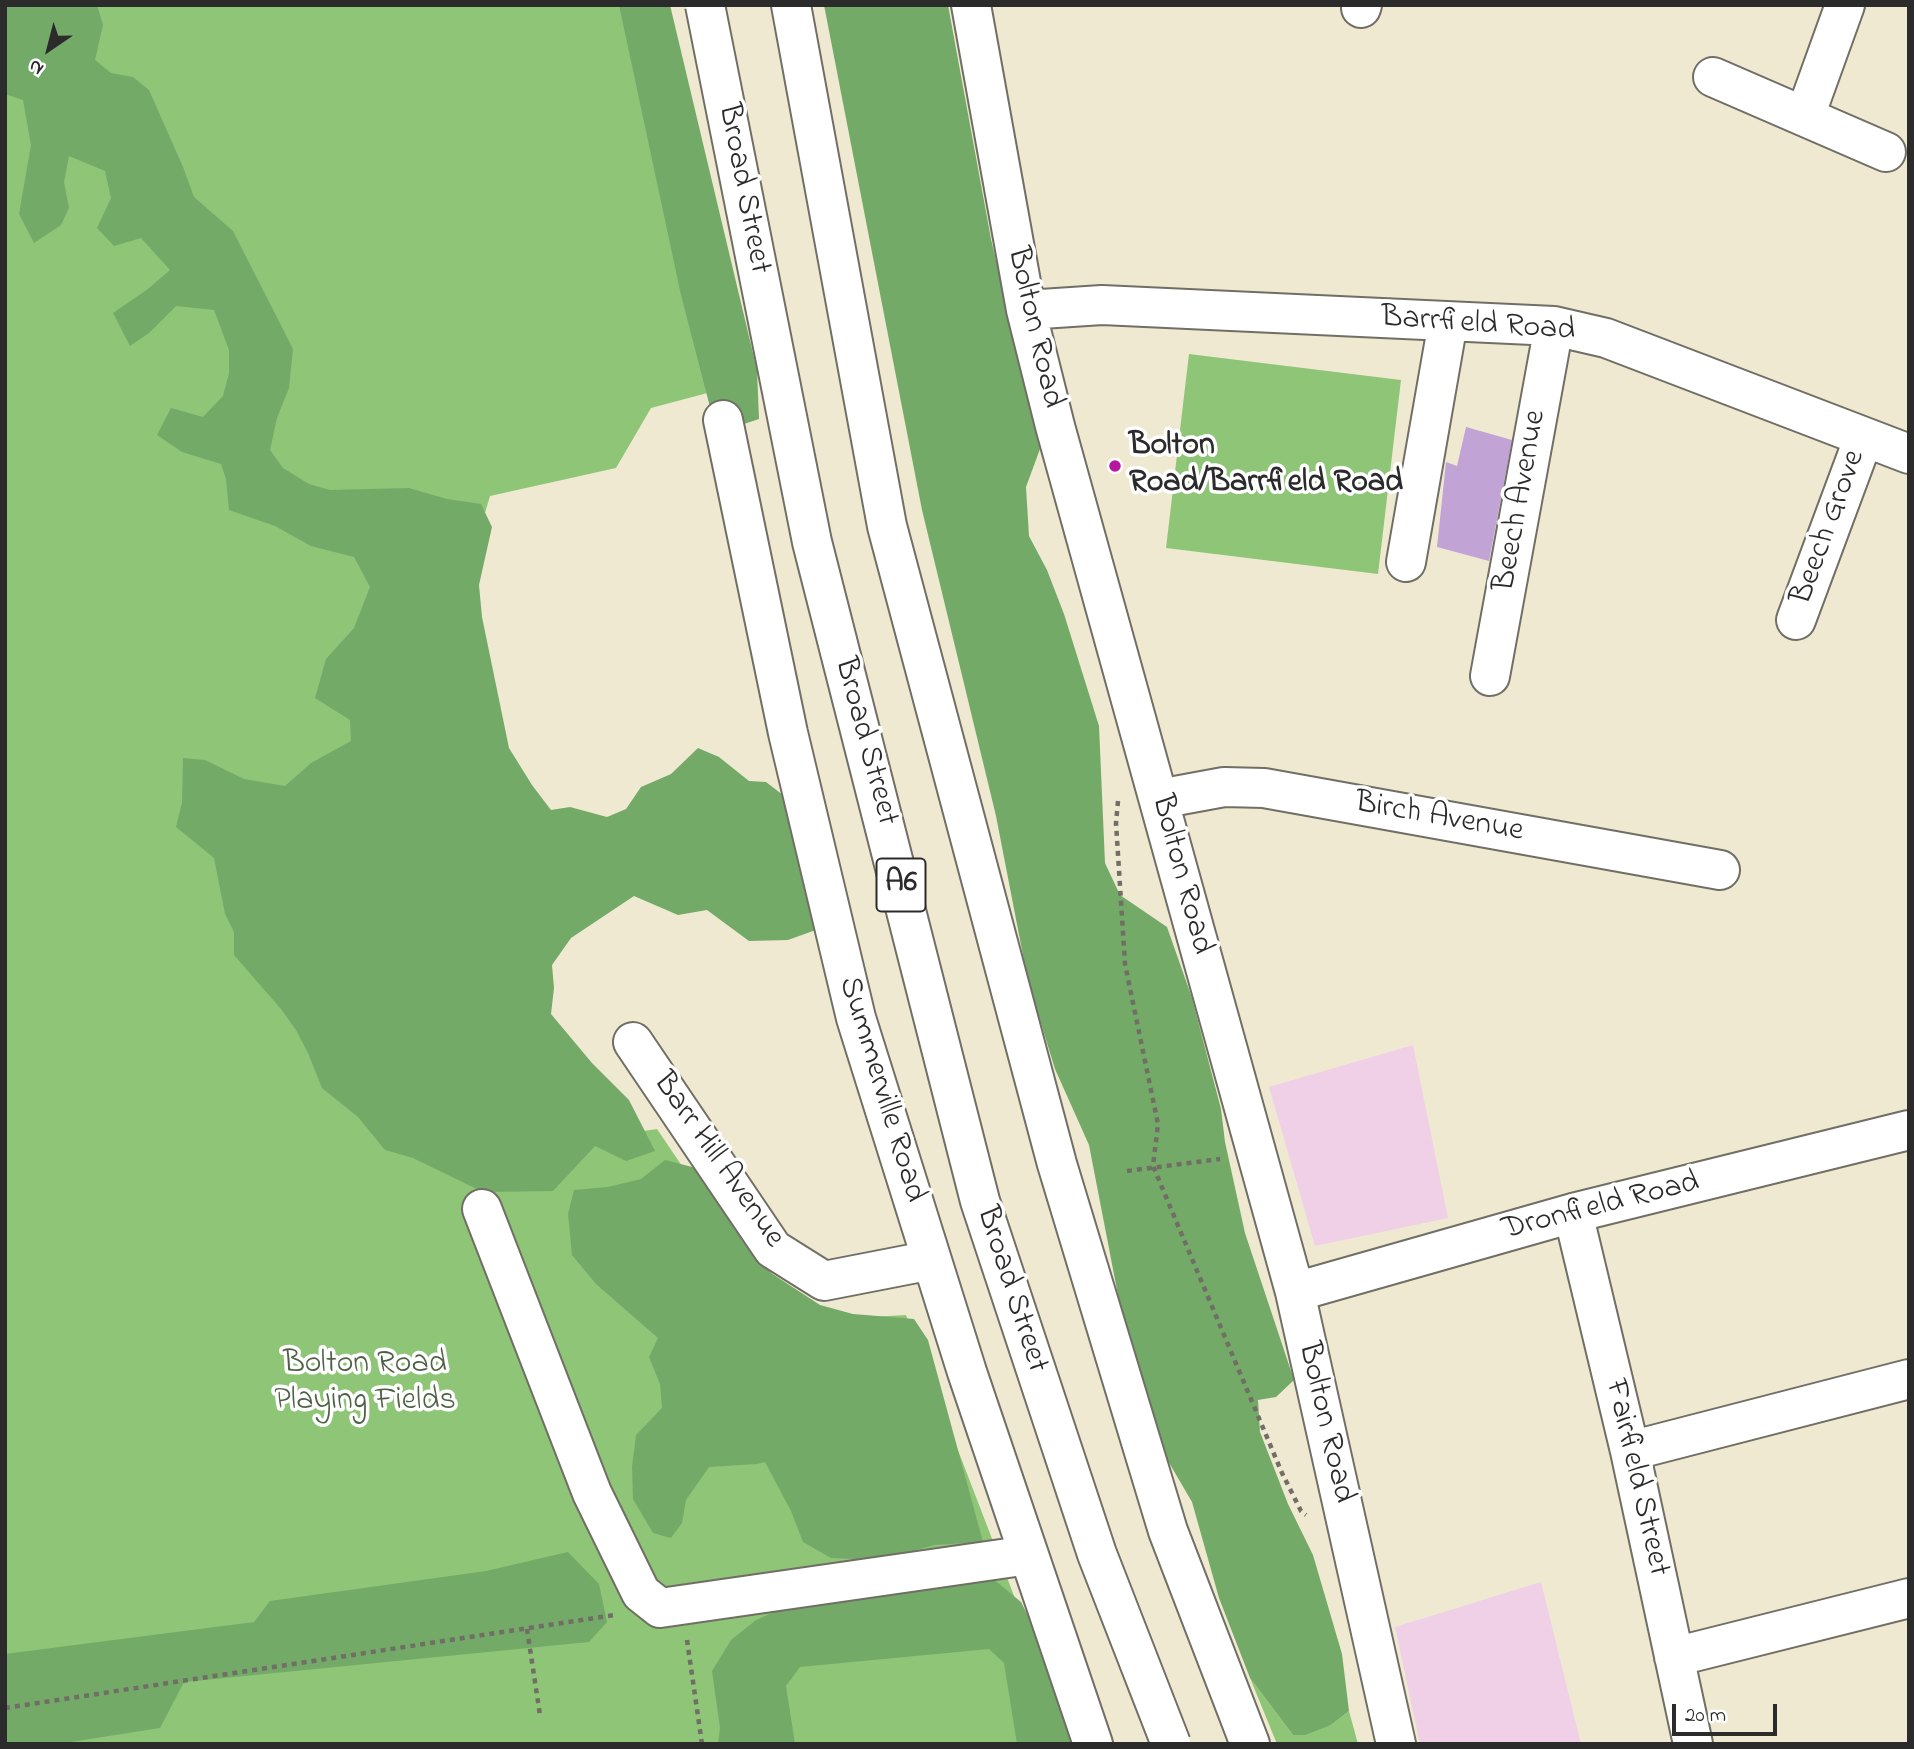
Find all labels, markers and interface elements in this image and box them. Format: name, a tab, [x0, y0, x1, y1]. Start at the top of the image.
north arrow	[14, 14, 84, 84]
text: N	[24, 52, 50, 81]
street label: Broad Street	[707, 101, 777, 277]
street label: Bolton Road	[996, 244, 1070, 412]
street label: Barrfield Road	[1380, 300, 1576, 352]
street label: Beech Avenue	[1487, 407, 1557, 595]
place label: Bolton Road/Barrfield Road	[1129, 429, 1403, 504]
street label: Beech Grove	[1784, 445, 1876, 611]
marker: Bolton Road/Barrfield Road	[1107, 458, 1123, 474]
street label: Broad Street	[823, 654, 905, 830]
street label: Birch Avenue	[1352, 785, 1526, 853]
street label: Bolton Road	[1140, 791, 1220, 959]
road number: A6	[876, 858, 926, 912]
street label: Summerville Road	[828, 973, 932, 1207]
street label: Barr Hill Avenue	[642, 1066, 792, 1256]
street label: Dronfield Road	[1498, 1165, 1704, 1251]
street label: Broad Street	[965, 1202, 1055, 1378]
street label: Bolton Road	[1287, 1339, 1361, 1507]
park label: Bolton Road Playing Fields	[274, 1347, 456, 1422]
street label: Fairfield Street	[1594, 1376, 1676, 1580]
scale bar	[1676, 1690, 1781, 1734]
text: 20 m	[1685, 1701, 1726, 1731]

